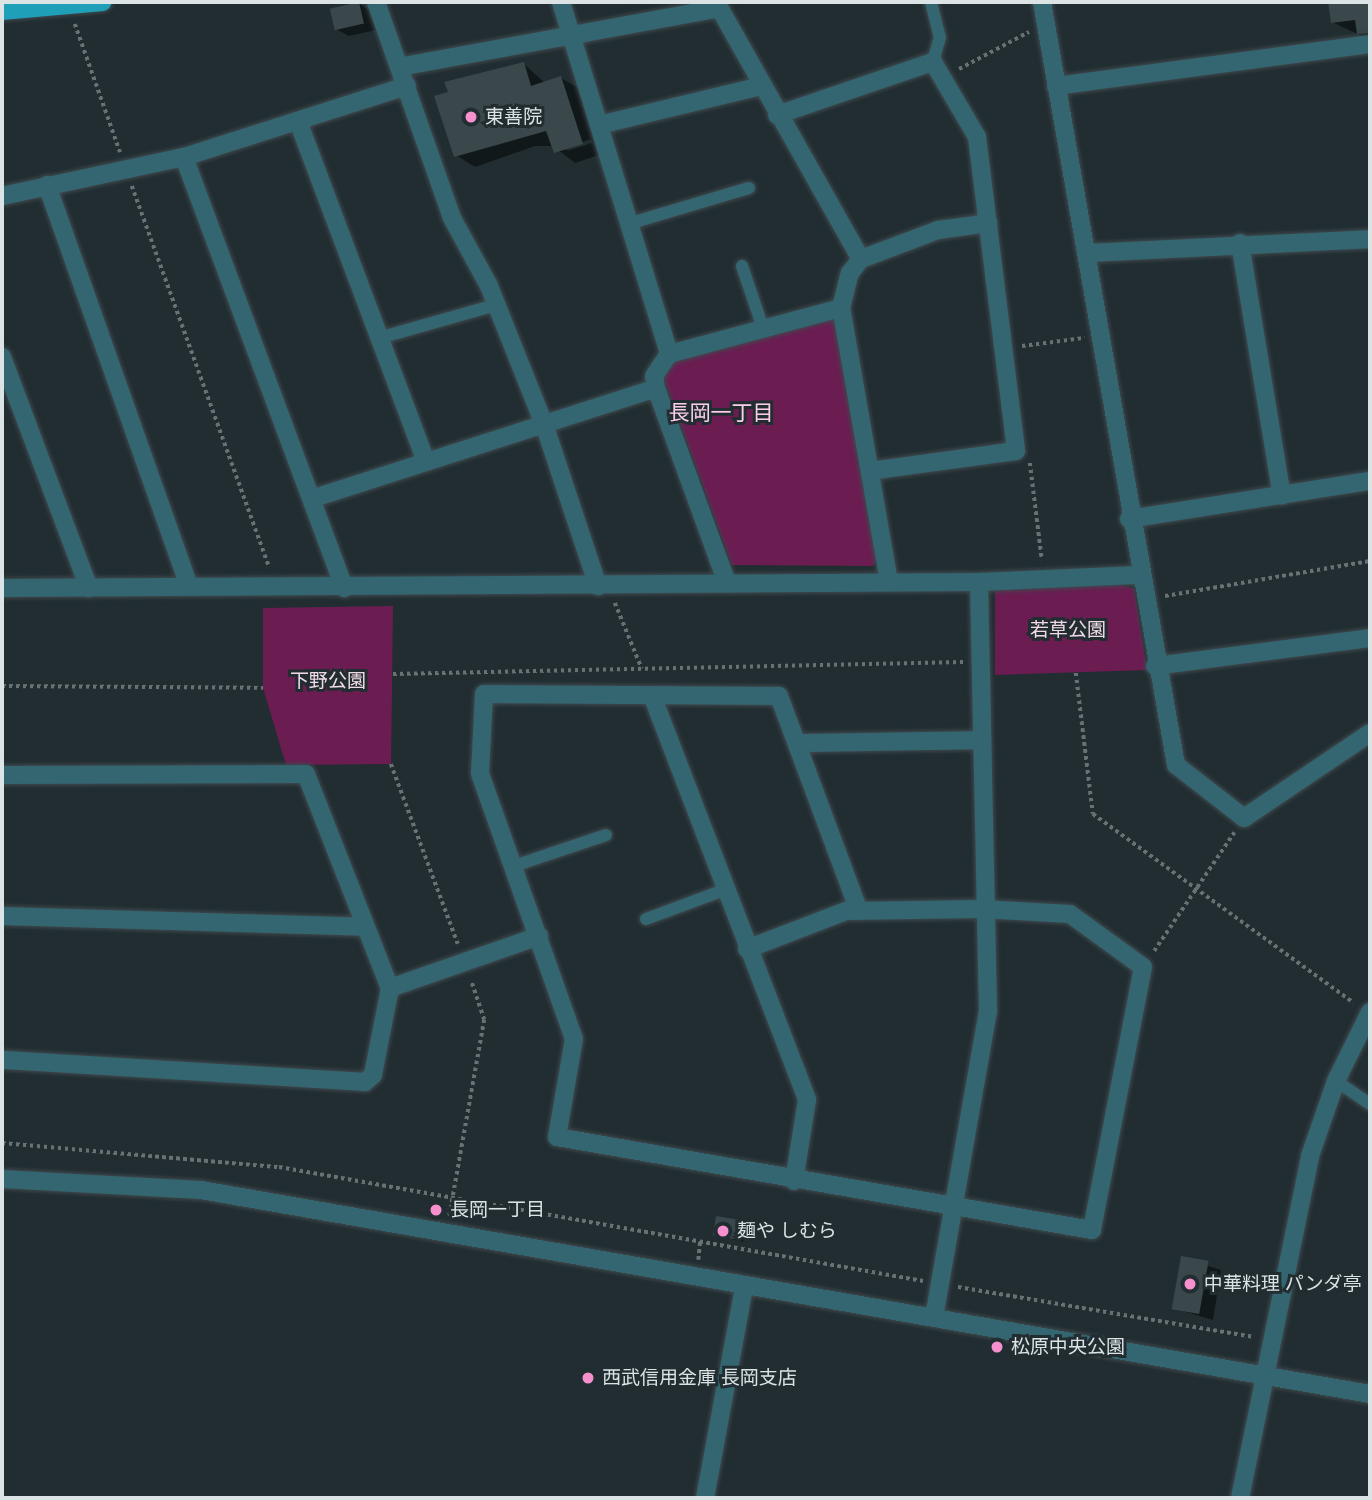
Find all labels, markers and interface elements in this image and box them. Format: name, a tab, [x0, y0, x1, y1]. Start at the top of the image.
place label: 東善院	[485, 106, 542, 128]
marker: 東善院	[463, 109, 479, 125]
district label: 長岡一丁目	[669, 400, 773, 426]
park label: 若草公園	[1030, 619, 1106, 641]
park label: 下野公園	[290, 670, 366, 692]
place label: 長岡一丁目	[450, 1199, 545, 1221]
marker: 長岡一丁目	[428, 1202, 444, 1218]
place label: 麺や しむら	[737, 1220, 837, 1242]
marker: 麺や しむら	[715, 1223, 731, 1239]
place label: 中華料理 パンダ亭	[1204, 1273, 1361, 1295]
marker: 中華料理 パンダ亭	[1182, 1276, 1198, 1292]
place label: 松原中央公園	[1011, 1336, 1125, 1358]
marker: 松原中央公園	[989, 1339, 1005, 1355]
place label: 西武信用金庫 長岡支店	[602, 1367, 797, 1389]
marker: 西武信用金庫 長岡支店	[580, 1370, 596, 1386]

